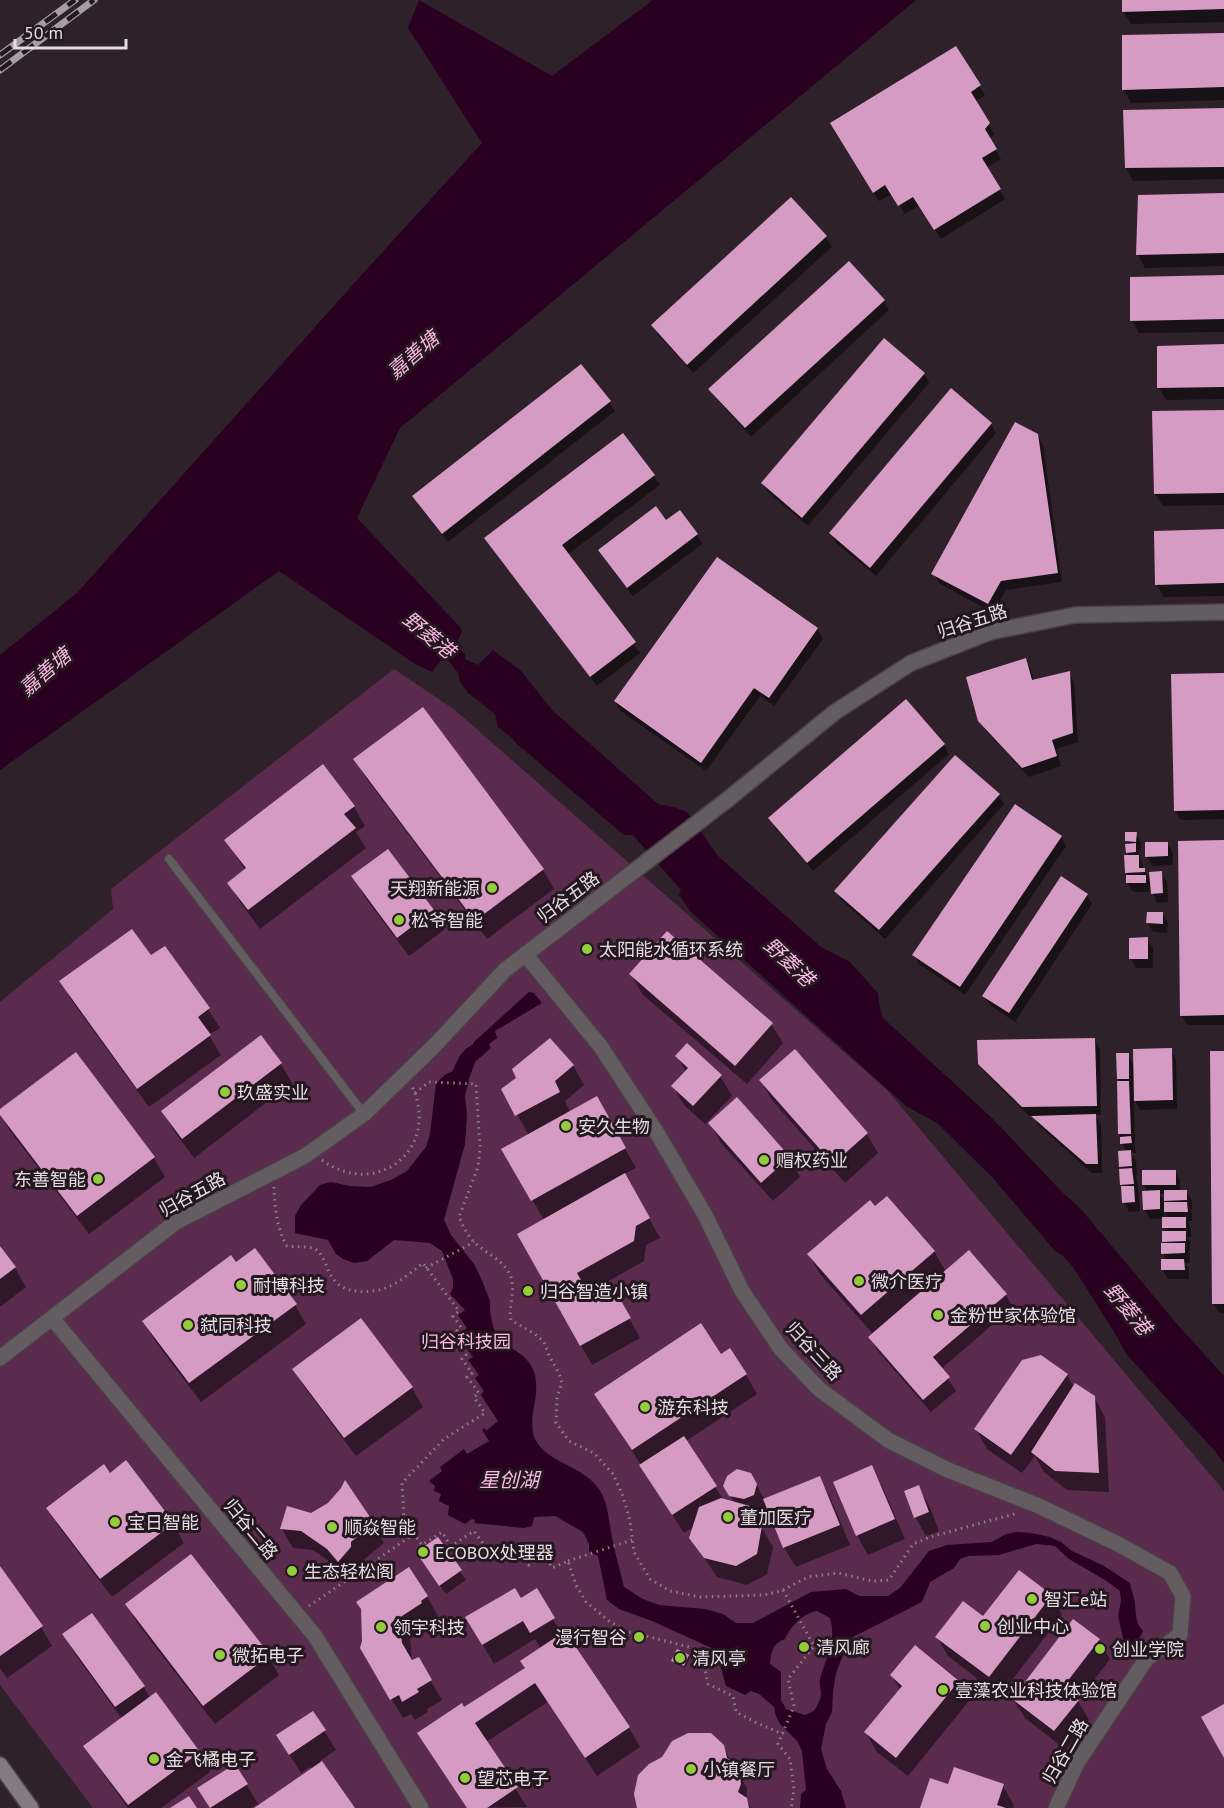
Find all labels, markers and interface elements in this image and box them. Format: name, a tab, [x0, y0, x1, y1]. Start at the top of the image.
scale bar	[15, 12, 126, 50]
text: 50 m	[24, 21, 63, 44]
water label: 嘉善塘	[382, 324, 446, 384]
street label: 归谷五路	[934, 599, 1010, 643]
water label: 野菱港	[398, 606, 463, 666]
water label: 嘉善塘	[14, 641, 78, 701]
street label: 归谷五路	[532, 866, 604, 928]
place label: 天翔新能源	[390, 877, 480, 900]
marker: 天翔新能源	[485, 881, 499, 895]
place label: 松爷智能	[411, 909, 483, 932]
marker: 松爷智能	[392, 913, 406, 927]
water label: 野菱港	[758, 932, 822, 994]
place label: 太阳能水循环系统	[599, 938, 743, 961]
marker: 太阳能水循环系统	[580, 942, 594, 956]
place label: 玖盛实业	[237, 1081, 309, 1104]
marker: 玖盛实业	[218, 1085, 232, 1099]
place label: 安久生物	[578, 1115, 650, 1138]
marker: 安久生物	[559, 1119, 573, 1133]
place label: 赗权药业	[776, 1149, 848, 1172]
marker: 赗权药业	[757, 1153, 771, 1167]
street label: 归谷五路	[155, 1166, 229, 1222]
place label: 东善智能	[14, 1168, 86, 1191]
marker: 东善智能	[91, 1172, 105, 1186]
place label: 微介医疗	[871, 1270, 943, 1293]
place label: 耐博科技	[253, 1274, 325, 1297]
marker: 微介医疗	[852, 1274, 866, 1288]
marker: 耐博科技	[234, 1278, 248, 1292]
water label: 野菱港	[1099, 1278, 1159, 1343]
place label: 归谷智造小镇	[540, 1280, 648, 1303]
marker: 归谷智造小镇	[521, 1284, 535, 1298]
place label: 金粉世家体验馆	[950, 1304, 1076, 1327]
marker: 金粉世家体验馆	[931, 1308, 945, 1322]
place label: 弑同科技	[200, 1314, 272, 1337]
street label: 归谷三路	[781, 1317, 847, 1385]
marker: 弑同科技	[181, 1318, 195, 1332]
park label: 归谷科技园	[421, 1330, 511, 1353]
place label: 游东科技	[657, 1396, 729, 1419]
marker: 游东科技	[638, 1400, 652, 1414]
water label: 星创湖	[479, 1467, 542, 1493]
street label: 归谷二路	[219, 1494, 283, 1564]
place label: 董加医疗	[740, 1506, 812, 1529]
marker: 董加医疗	[721, 1510, 735, 1524]
place label: 宝日智能	[127, 1511, 199, 1534]
marker: 宝日智能	[108, 1515, 122, 1529]
place label: 顺焱智能	[344, 1516, 416, 1539]
marker: 顺焱智能	[325, 1520, 339, 1534]
place label: ECOBOX处理器	[435, 1541, 554, 1564]
marker: ECOBOX处理器	[416, 1545, 430, 1559]
place label: 生态轻松阁	[304, 1560, 394, 1583]
marker: 生态轻松阁	[285, 1564, 299, 1578]
place label: 智汇e站	[1044, 1588, 1107, 1611]
marker: 智汇e站	[1025, 1592, 1039, 1606]
place label: 创业中心	[997, 1615, 1069, 1638]
place label: 领宇科技	[393, 1616, 465, 1639]
marker: 创业中心	[978, 1619, 992, 1633]
marker: 领宇科技	[374, 1620, 388, 1634]
place label: 漫行智谷	[555, 1626, 627, 1649]
marker: 漫行智谷	[632, 1630, 646, 1644]
place label: 清风廊	[816, 1636, 870, 1659]
place label: 创业学院	[1112, 1638, 1184, 1661]
marker: 清风廊	[797, 1640, 811, 1654]
marker: 创业学院	[1093, 1642, 1107, 1656]
place label: 微拓电子	[232, 1644, 304, 1667]
place label: 清风亭	[692, 1647, 746, 1670]
marker: 微拓电子	[213, 1648, 227, 1662]
marker: 清风亭	[673, 1651, 687, 1665]
place label: 壹藻农业科技体验馆	[955, 1679, 1117, 1702]
marker: 壹藻农业科技体验馆	[936, 1683, 950, 1697]
street label: 归谷二路	[1037, 1714, 1093, 1788]
place label: 金飞橘电子	[166, 1748, 256, 1771]
marker: 金飞橘电子	[147, 1752, 161, 1766]
place label: 小镇餐厅	[703, 1758, 775, 1781]
marker: 小镇餐厅	[684, 1762, 698, 1776]
place label: 望芯电子	[477, 1767, 549, 1790]
marker: 望芯电子	[458, 1771, 472, 1785]

